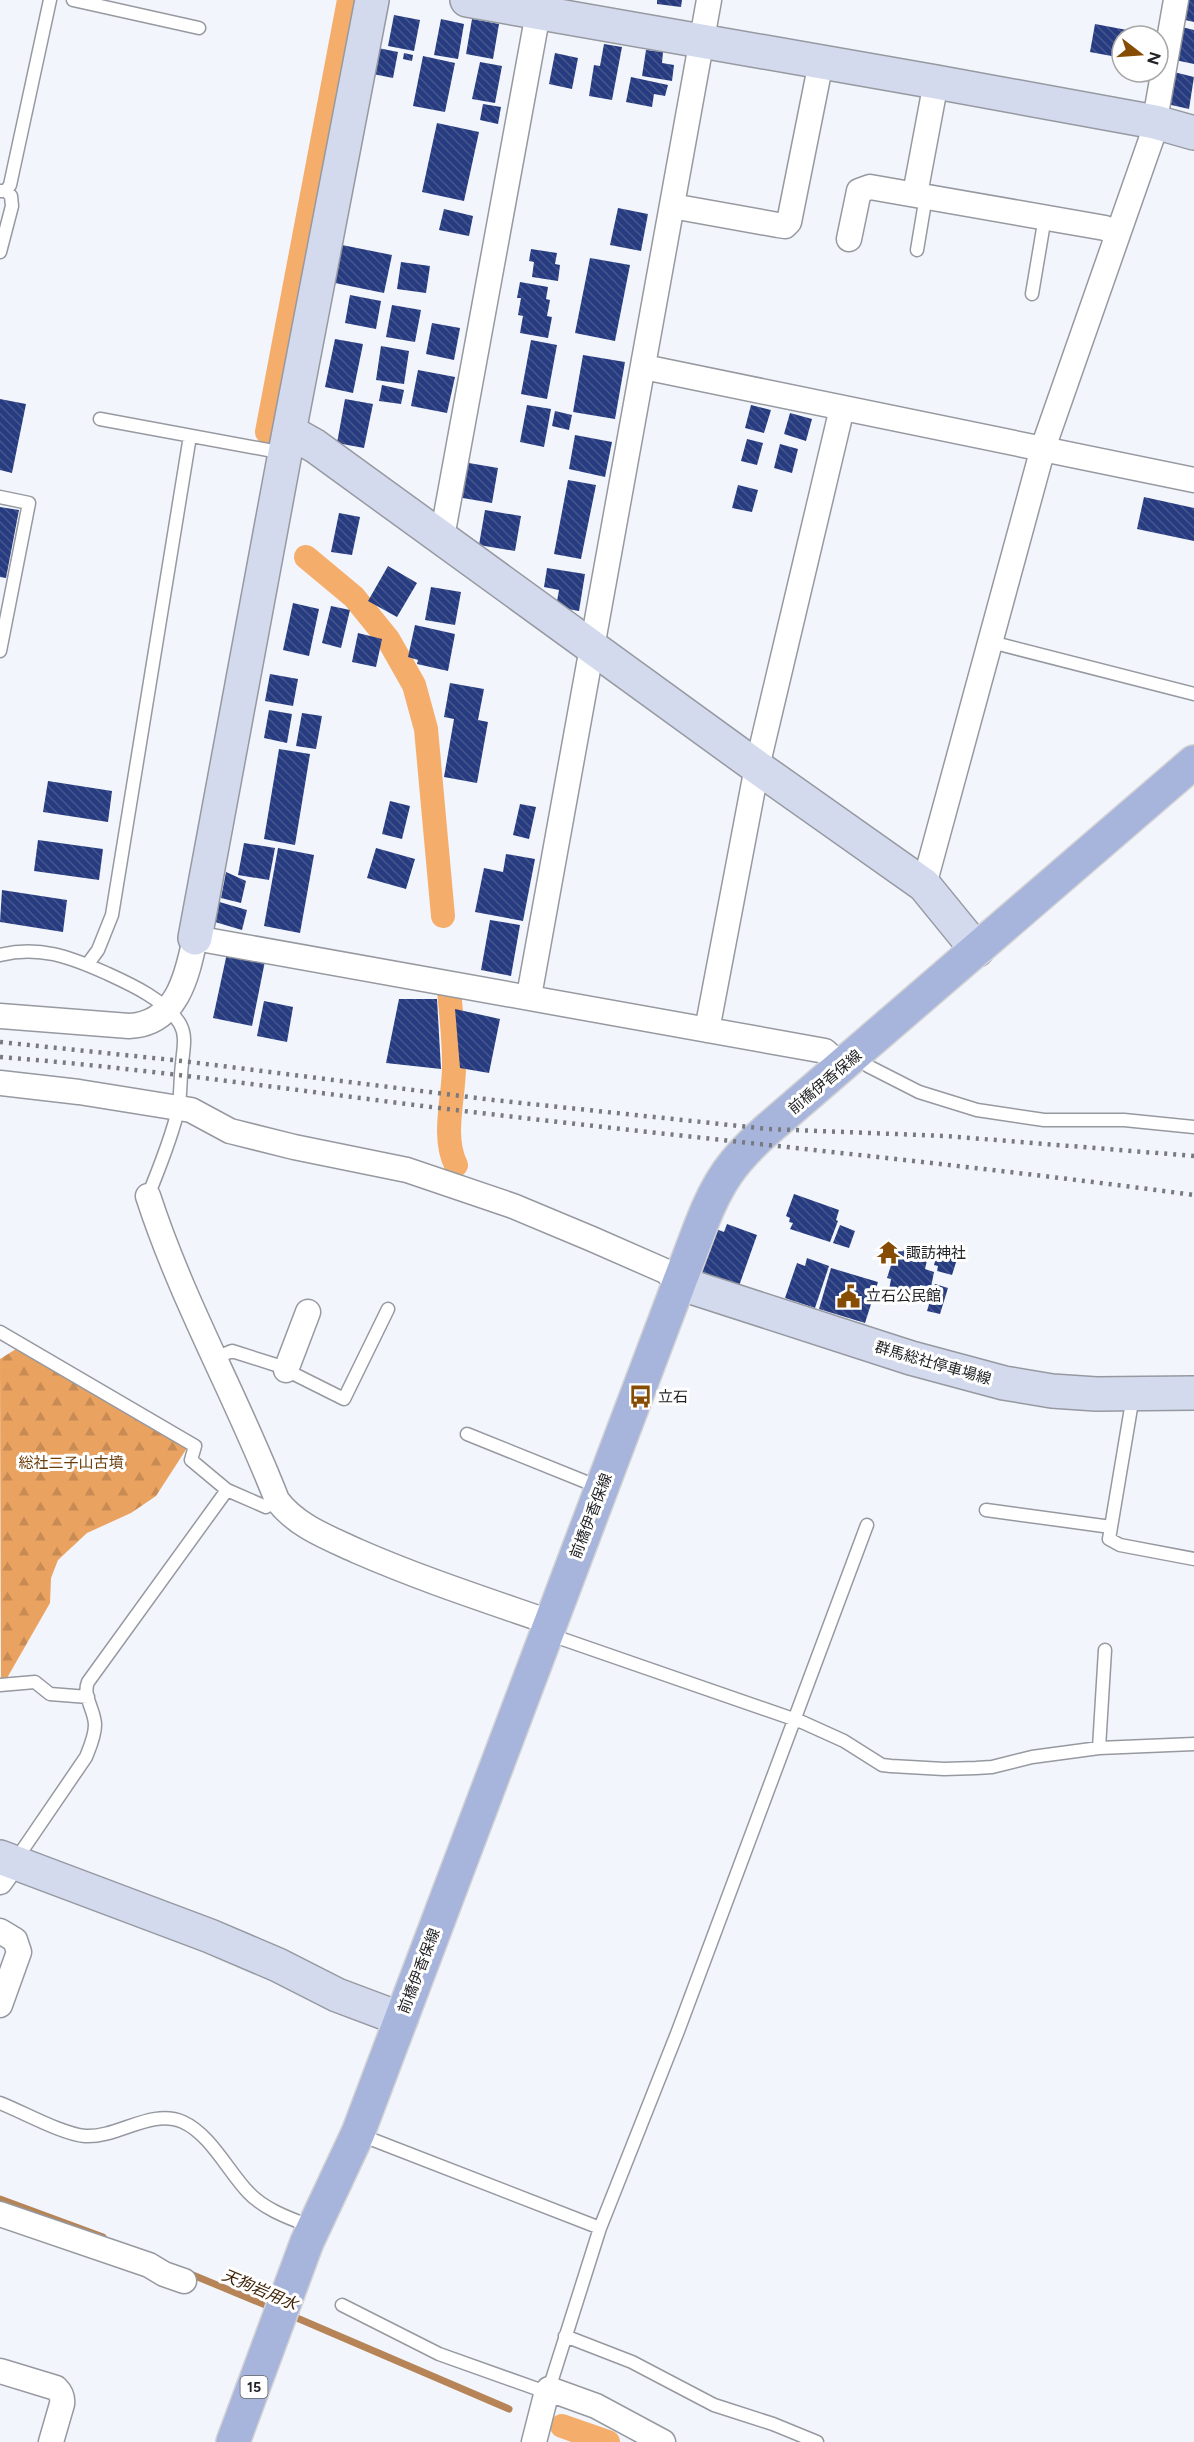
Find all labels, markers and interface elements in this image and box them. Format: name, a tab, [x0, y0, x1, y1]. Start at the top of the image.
north arrow	[1110, 24, 1170, 84]
text: N	[1143, 50, 1165, 67]
street label: 前橋伊香保線	[785, 1046, 865, 1118]
temple icon: 諏訪神社	[875, 1240, 901, 1266]
place label: 諏訪神社	[906, 1244, 966, 1262]
public building icon: 立石公民館	[835, 1283, 861, 1309]
place label: 立石公民館	[866, 1287, 941, 1305]
street label: 群馬総社停車場線	[873, 1338, 993, 1388]
bus stop icon: 立石	[627, 1384, 653, 1410]
place label: 立石	[658, 1388, 688, 1406]
park label: 総社二子山古墳	[18, 1454, 124, 1472]
street label: 前橋伊香保線	[566, 1471, 616, 1561]
street label: 前橋伊香保線	[394, 1926, 444, 2016]
water label: 天狗岩用水	[219, 2265, 302, 2315]
road number: 15	[240, 2376, 268, 2398]

